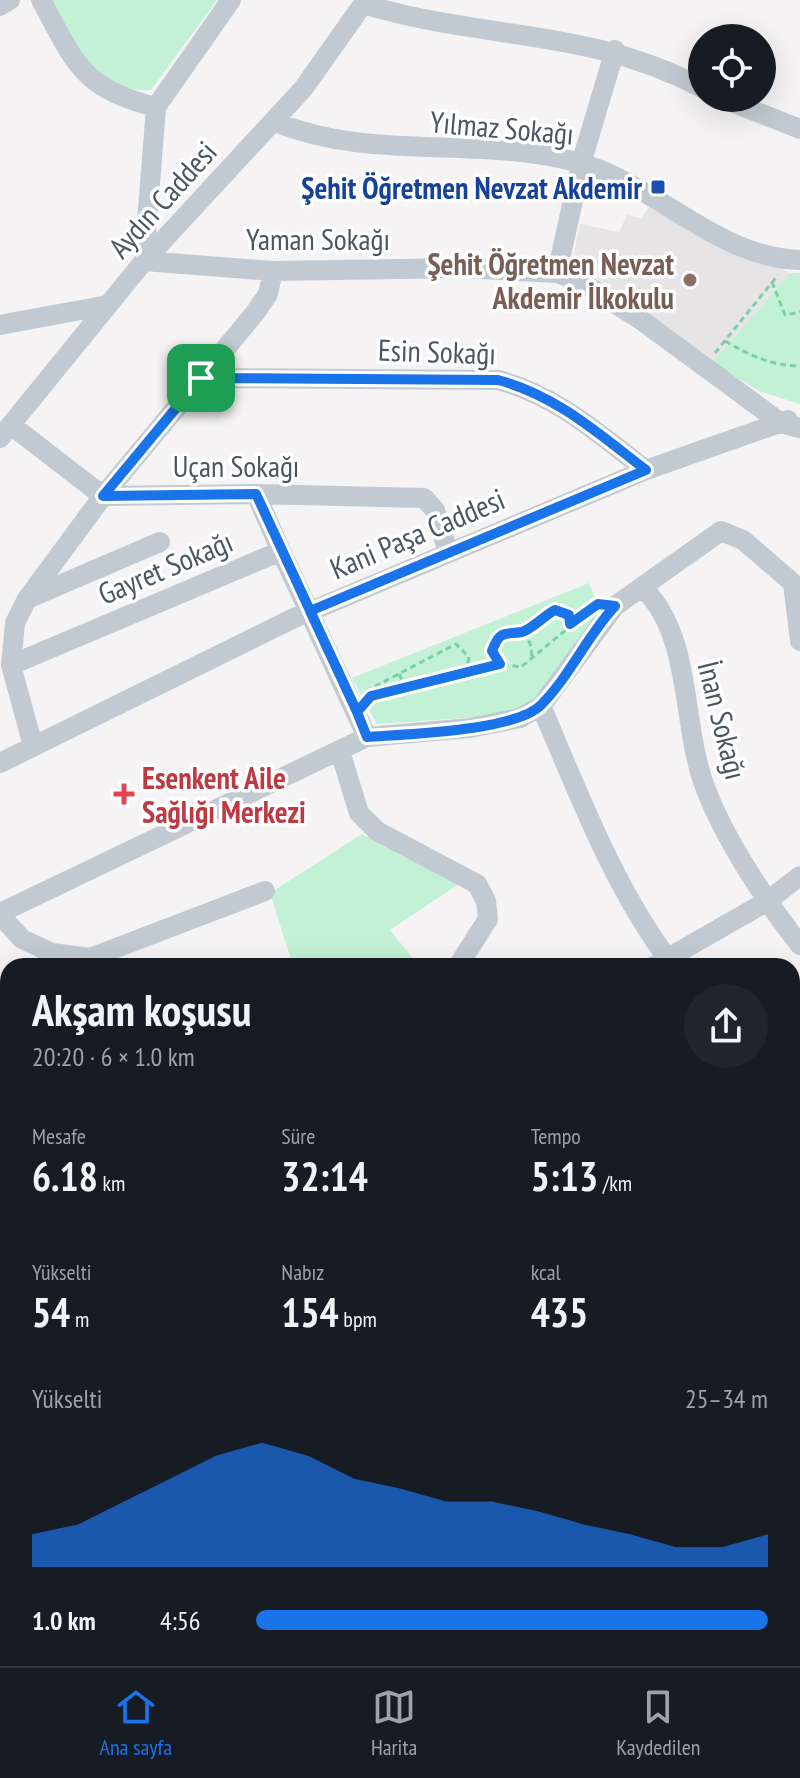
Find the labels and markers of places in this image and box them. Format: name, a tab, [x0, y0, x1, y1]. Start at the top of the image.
place label: Şehit Öğretmen Nevzat Akdemir	[301, 168, 642, 207]
marker: Şehit Öğretmen Nevzat Akdemir	[649, 178, 667, 196]
place label: Şehit Öğretmen Nevzat Akdemir İlkokulu	[427, 244, 674, 317]
marker: Şehit Öğretmen Nevzat Akdemir İlkokulu	[681, 271, 699, 289]
pin	[167, 344, 235, 412]
place label: Esenkent Aile Sağlığı Merkezi	[142, 758, 306, 831]
marker: Esenkent Aile Sağlığı Merkezi	[113, 783, 135, 805]

